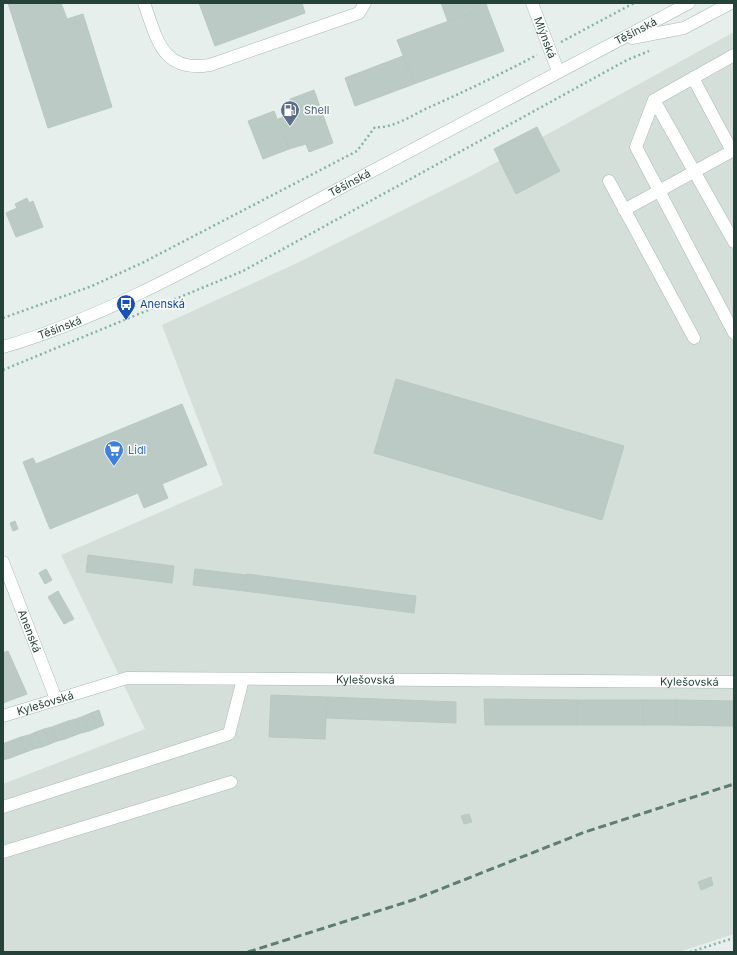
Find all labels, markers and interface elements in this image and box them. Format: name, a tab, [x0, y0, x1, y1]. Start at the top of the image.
street label: Těšínská	[612, 14, 659, 48]
street label: Mlýnská	[531, 15, 560, 60]
fuel station icon: Shell	[279, 99, 301, 127]
place label: Shell	[304, 103, 329, 117]
street label: Těšínská	[326, 166, 373, 200]
bus stop icon: Anenská	[115, 293, 137, 321]
place label: Anenská	[140, 297, 185, 311]
street label: Těšínská	[36, 313, 84, 342]
supermarket icon: Lidl	[103, 439, 125, 467]
place label: Lidl	[128, 443, 146, 457]
street label: Anenská	[15, 607, 44, 655]
street label: Kylešovská	[336, 672, 395, 687]
street label: Kylešovská	[660, 675, 719, 689]
street label: Kylešovská	[15, 688, 75, 718]

